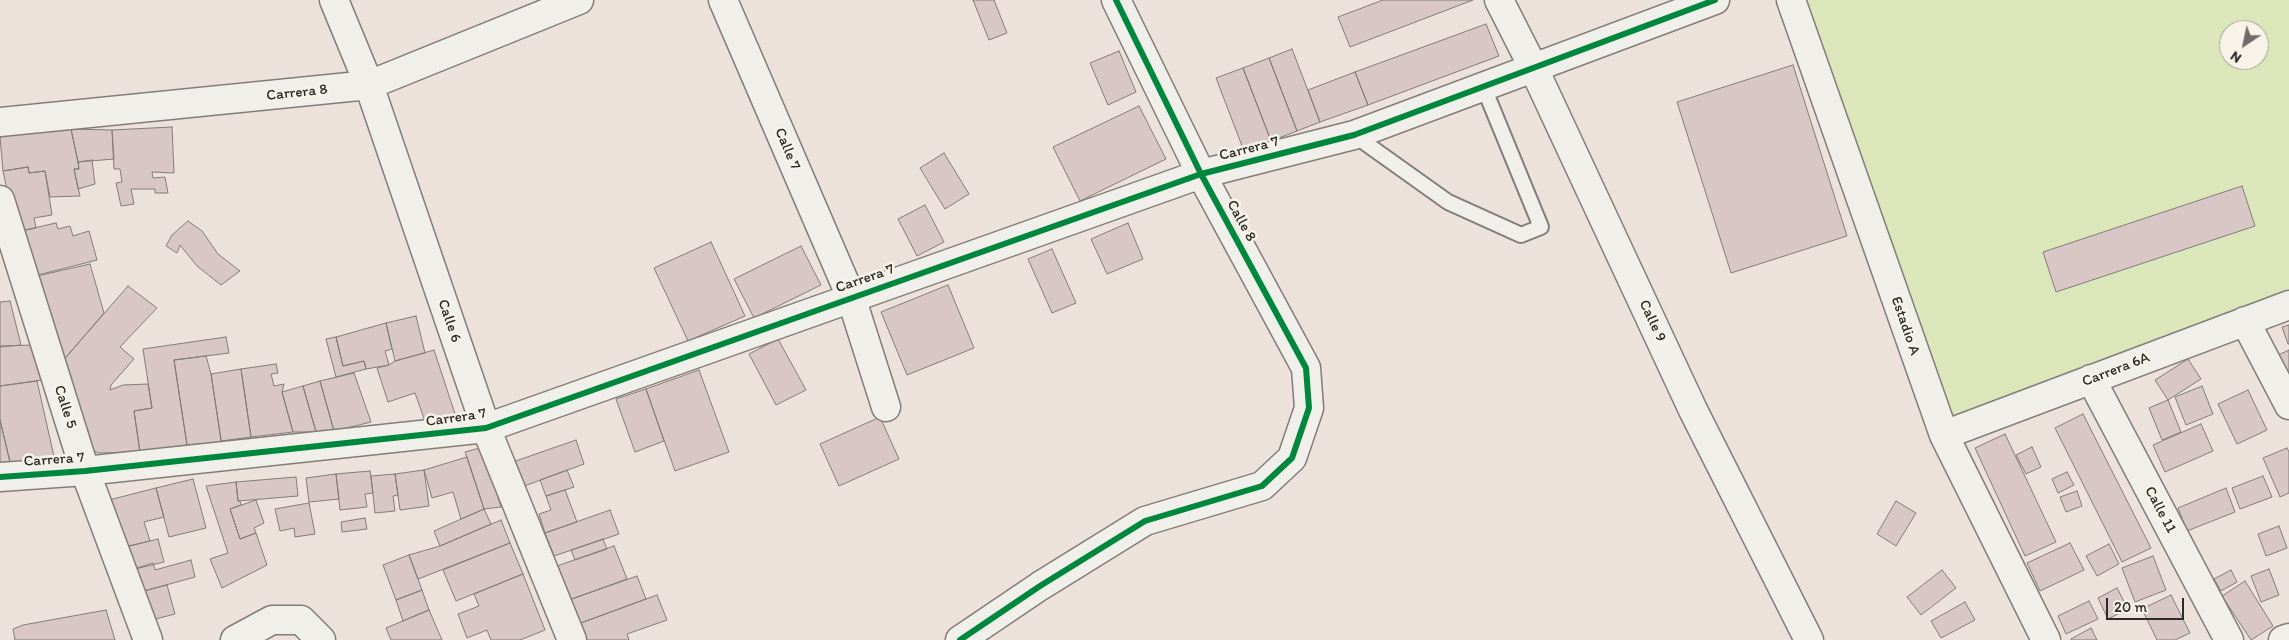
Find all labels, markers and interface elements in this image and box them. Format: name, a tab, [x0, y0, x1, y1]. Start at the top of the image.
north arrow	[2219, 20, 2269, 70]
text: N	[2227, 47, 2245, 67]
street label: Carrera 8	[265, 81, 329, 105]
street label: Calle 7	[770, 125, 804, 173]
street label: Carrera 7	[1217, 133, 1281, 165]
street label: Calle 8	[1222, 197, 1260, 245]
street label: Carrera 7	[833, 261, 897, 297]
street label: Estadio A	[1887, 294, 1923, 358]
street label: Calle 6	[433, 297, 465, 345]
street label: Calle 9	[1634, 297, 1670, 345]
street label: Carrera 6A	[2080, 349, 2152, 391]
street label: Calle 5	[50, 383, 80, 431]
street label: Carrera 7	[425, 405, 487, 431]
street label: Carrera 7	[23, 449, 85, 471]
street label: Calle 11	[2140, 484, 2180, 536]
scale bar	[2109, 588, 2186, 620]
text: 20 m	[2114, 598, 2147, 616]

